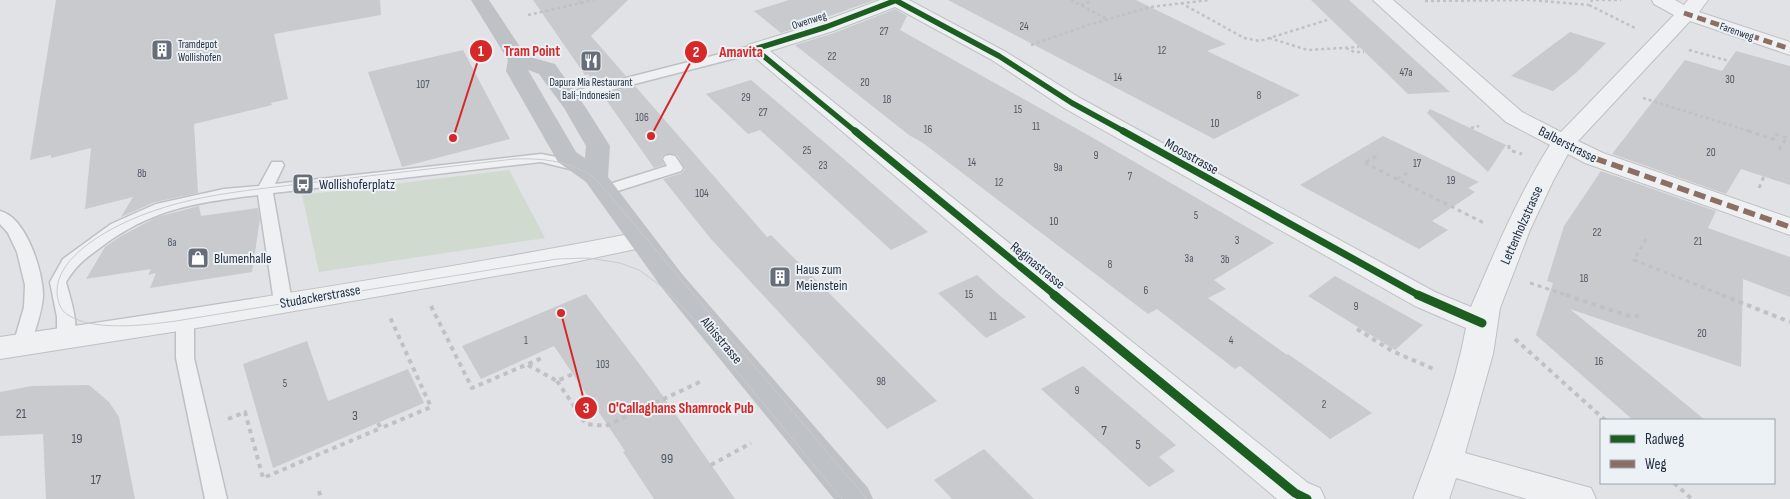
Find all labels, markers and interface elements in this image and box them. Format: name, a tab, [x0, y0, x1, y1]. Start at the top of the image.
street label: Owenweg	[790, 9, 829, 32]
house number: 24	[1019, 20, 1029, 33]
street label: Farenweg	[1718, 20, 1756, 44]
house number: 27	[880, 25, 889, 38]
callout: Tram Point	[468, 36, 570, 66]
callout: Amavita	[684, 37, 773, 67]
building icon: Tramdepot Wollishofen	[150, 38, 174, 62]
place label: Tramdepot Wollishofen	[178, 38, 221, 64]
text: 1	[478, 42, 484, 61]
text: Tram Point	[504, 42, 560, 61]
text: 2	[693, 43, 699, 62]
text: Amavita	[718, 43, 763, 62]
house number: 12	[1158, 44, 1167, 57]
restaurant icon: Dapura Mia Restaurant Bali-Indonesien	[579, 49, 603, 73]
house number: 22	[827, 50, 837, 63]
house number: 47a	[1400, 66, 1413, 79]
house number: 14	[1114, 71, 1123, 84]
house number: 30	[1725, 73, 1735, 86]
place label: Dapura Mia Restaurant Bali-Indonesien	[549, 76, 633, 102]
house number: 20	[860, 76, 870, 89]
house number: 107	[416, 78, 430, 91]
house number: 8	[1257, 89, 1262, 102]
house number: 29	[741, 91, 751, 104]
house number: 18	[883, 93, 892, 106]
house number: 15	[1014, 103, 1022, 116]
house number: 27	[759, 106, 768, 119]
house number: 106	[635, 111, 649, 124]
house number: 10	[1211, 117, 1219, 130]
house number: 11	[1032, 120, 1040, 133]
street label: Balberstrasse	[1536, 122, 1600, 166]
house number: 16	[924, 123, 933, 136]
street label: Moosstrasse	[1162, 135, 1222, 178]
house number: 25	[803, 144, 811, 157]
house number: 20	[1706, 146, 1716, 159]
house number: 9	[1094, 149, 1099, 162]
house number: 14	[968, 156, 977, 169]
house number: 17	[1413, 157, 1422, 170]
house number: 23	[818, 159, 828, 172]
house number: 9a	[1053, 161, 1063, 174]
house number: 8b	[137, 167, 147, 180]
house number: 7	[1128, 170, 1133, 183]
bus stop icon: Wollishoferplatz	[291, 172, 315, 196]
house number: 19	[1447, 174, 1455, 187]
place label: Wollishoferplatz	[319, 176, 395, 193]
house number: 12	[995, 176, 1004, 189]
street label: Lettenholzstrasse	[1497, 183, 1546, 267]
house number: 104	[695, 187, 709, 200]
house number: 5	[1194, 209, 1198, 222]
house number: 10	[1050, 215, 1058, 228]
house number: 22	[1592, 226, 1602, 239]
house number: 3	[1235, 234, 1240, 247]
house number: 21	[1694, 235, 1702, 248]
house number: 8a	[167, 236, 177, 249]
street label: Reginastrasse	[1007, 238, 1068, 293]
shop icon: Blumenhalle	[186, 246, 210, 270]
place label: Blumenhalle	[214, 250, 272, 267]
house number: 3a	[1185, 252, 1193, 265]
house number: 3b	[1220, 253, 1230, 266]
house number: 8	[1108, 258, 1113, 271]
place label: Haus zum Meienstein	[796, 261, 848, 294]
building icon: Haus zum Meienstein	[768, 265, 792, 289]
house number: 18	[1580, 272, 1589, 285]
street label: Studackerstrasse	[278, 281, 362, 312]
house number: 6	[1144, 284, 1149, 297]
house number: 15	[965, 288, 973, 301]
house number: 9	[1354, 300, 1359, 313]
house number: 11	[989, 310, 997, 323]
street label: Albisstrasse	[696, 313, 746, 367]
house number: 20	[1697, 327, 1707, 340]
house number: 1	[524, 334, 528, 347]
house number: 4	[1229, 334, 1234, 347]
house number: 16	[1595, 355, 1604, 368]
house number: 103	[596, 358, 610, 371]
house number: 98	[876, 375, 886, 388]
house number: 5	[283, 377, 287, 390]
house number: 9	[1075, 384, 1080, 397]
callout: O'Callaghans Shamrock Pub	[573, 393, 764, 423]
house number: 2	[1322, 398, 1327, 411]
text: 3	[583, 399, 590, 418]
text: O'Callaghans Shamrock Pub	[608, 399, 754, 418]
house number: 21	[16, 405, 26, 422]
house number: 3	[352, 407, 358, 424]
legend	[1600, 419, 1775, 484]
house number: 7	[1101, 422, 1107, 439]
house number: 19	[71, 430, 83, 447]
text: Radweg	[1645, 430, 1684, 449]
house number: 5	[1135, 436, 1141, 453]
house number: 99	[661, 450, 673, 467]
text: Weg	[1645, 455, 1667, 474]
house number: 17	[91, 471, 102, 488]

